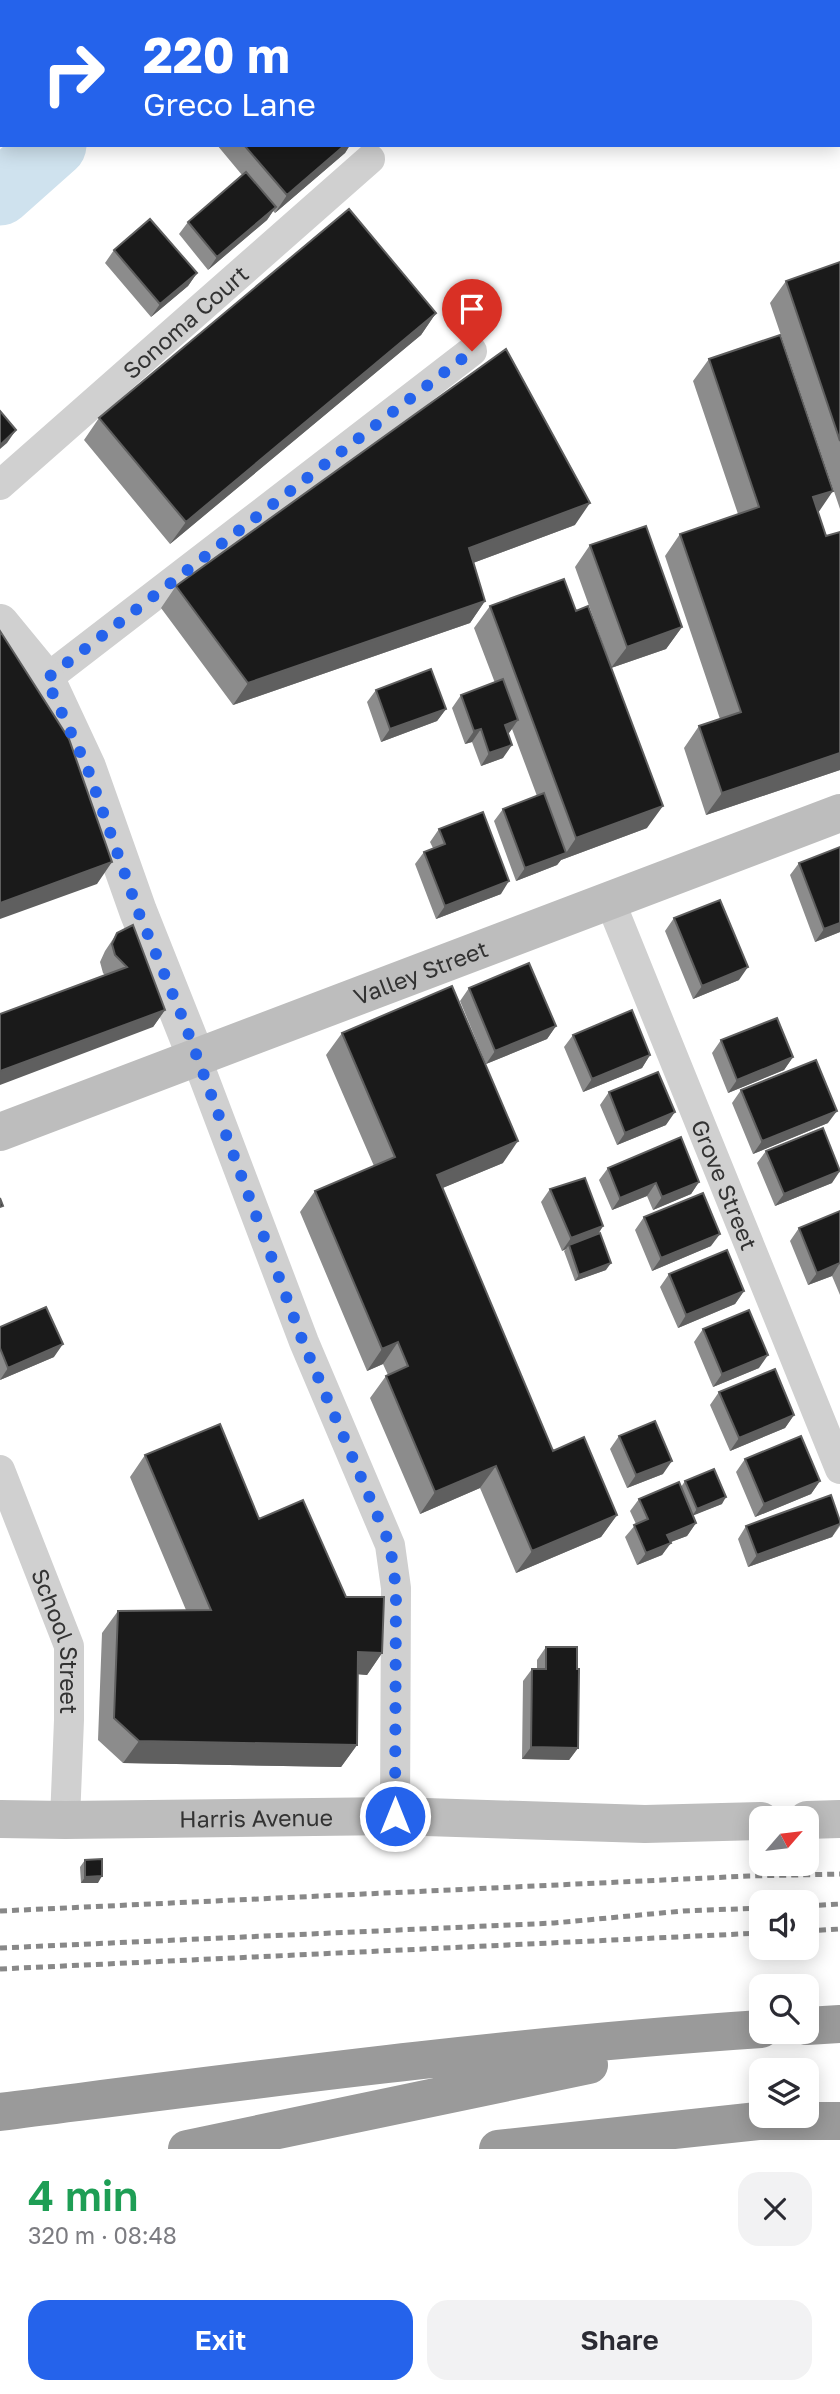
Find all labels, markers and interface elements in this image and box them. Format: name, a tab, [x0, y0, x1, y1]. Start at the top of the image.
text: 220 m	[143, 25, 290, 84]
icon: right	[28, 28, 119, 119]
text: Greco Lane	[143, 85, 316, 123]
street label: Sonoma Court	[117, 259, 254, 384]
pin	[442, 279, 502, 351]
icon: arrive	[453, 290, 491, 328]
street label: Valley Street	[350, 934, 492, 1010]
street label: Grove Street	[686, 1115, 764, 1254]
street label: School Street	[26, 1564, 83, 1714]
position arrow	[358, 1779, 432, 1853]
street label: Harris Avenue	[179, 1803, 333, 1833]
north arrow	[749, 1806, 819, 1876]
map controls	[749, 1806, 819, 2128]
button: sound	[749, 1890, 819, 1960]
button: search	[749, 1974, 819, 2044]
button: layers	[749, 2058, 819, 2128]
text: 4 min	[28, 2170, 138, 2220]
button: close	[738, 2172, 812, 2246]
text: 320 m · 08:48	[28, 2221, 177, 2249]
button: Exit	[28, 2300, 413, 2380]
button: Share	[427, 2300, 812, 2380]

